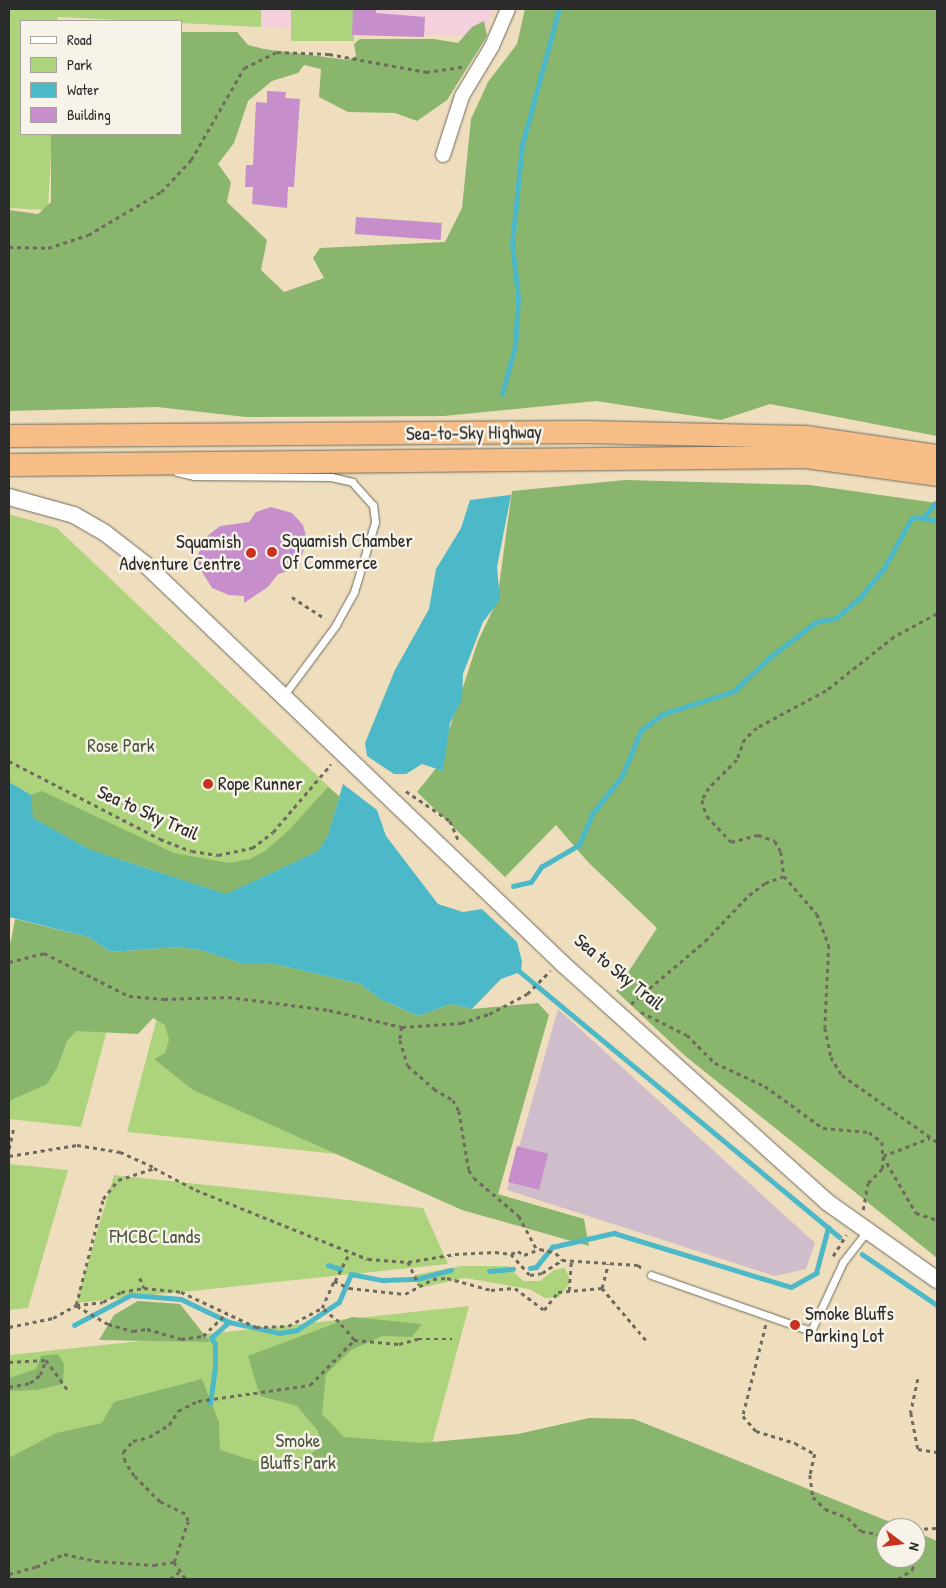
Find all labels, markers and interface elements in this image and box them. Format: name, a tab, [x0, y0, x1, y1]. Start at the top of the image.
legend	[20, 20, 182, 135]
text: Road	[67, 29, 92, 50]
text: Park	[67, 54, 92, 75]
text: Water	[67, 79, 99, 100]
text: Building	[67, 104, 111, 125]
street label: Sea-to-Sky Highway	[406, 420, 542, 446]
place label: Squamish Chamber Of Commerce	[282, 530, 413, 574]
place label: Squamish Adventure Centre	[119, 531, 241, 575]
marker: Squamish Chamber Of Commerce	[266, 546, 278, 558]
marker: Squamish Adventure Centre	[245, 547, 257, 559]
park label: Rose Park	[87, 735, 155, 757]
place label: Rope Runner	[218, 773, 303, 795]
marker: Rope Runner	[202, 778, 214, 790]
street label: Sea to Sky Trail	[94, 780, 202, 846]
street label: Sea to Sky Trail	[570, 929, 668, 1015]
park label: FMCBC Lands	[109, 1226, 201, 1248]
place label: Smoke Bluffs Parking Lot	[805, 1303, 894, 1347]
marker: Smoke Bluffs Parking Lot	[789, 1319, 801, 1331]
park label: Smoke Bluffs Park	[260, 1430, 336, 1474]
north arrow	[876, 1518, 926, 1568]
text: N	[905, 1541, 925, 1553]

